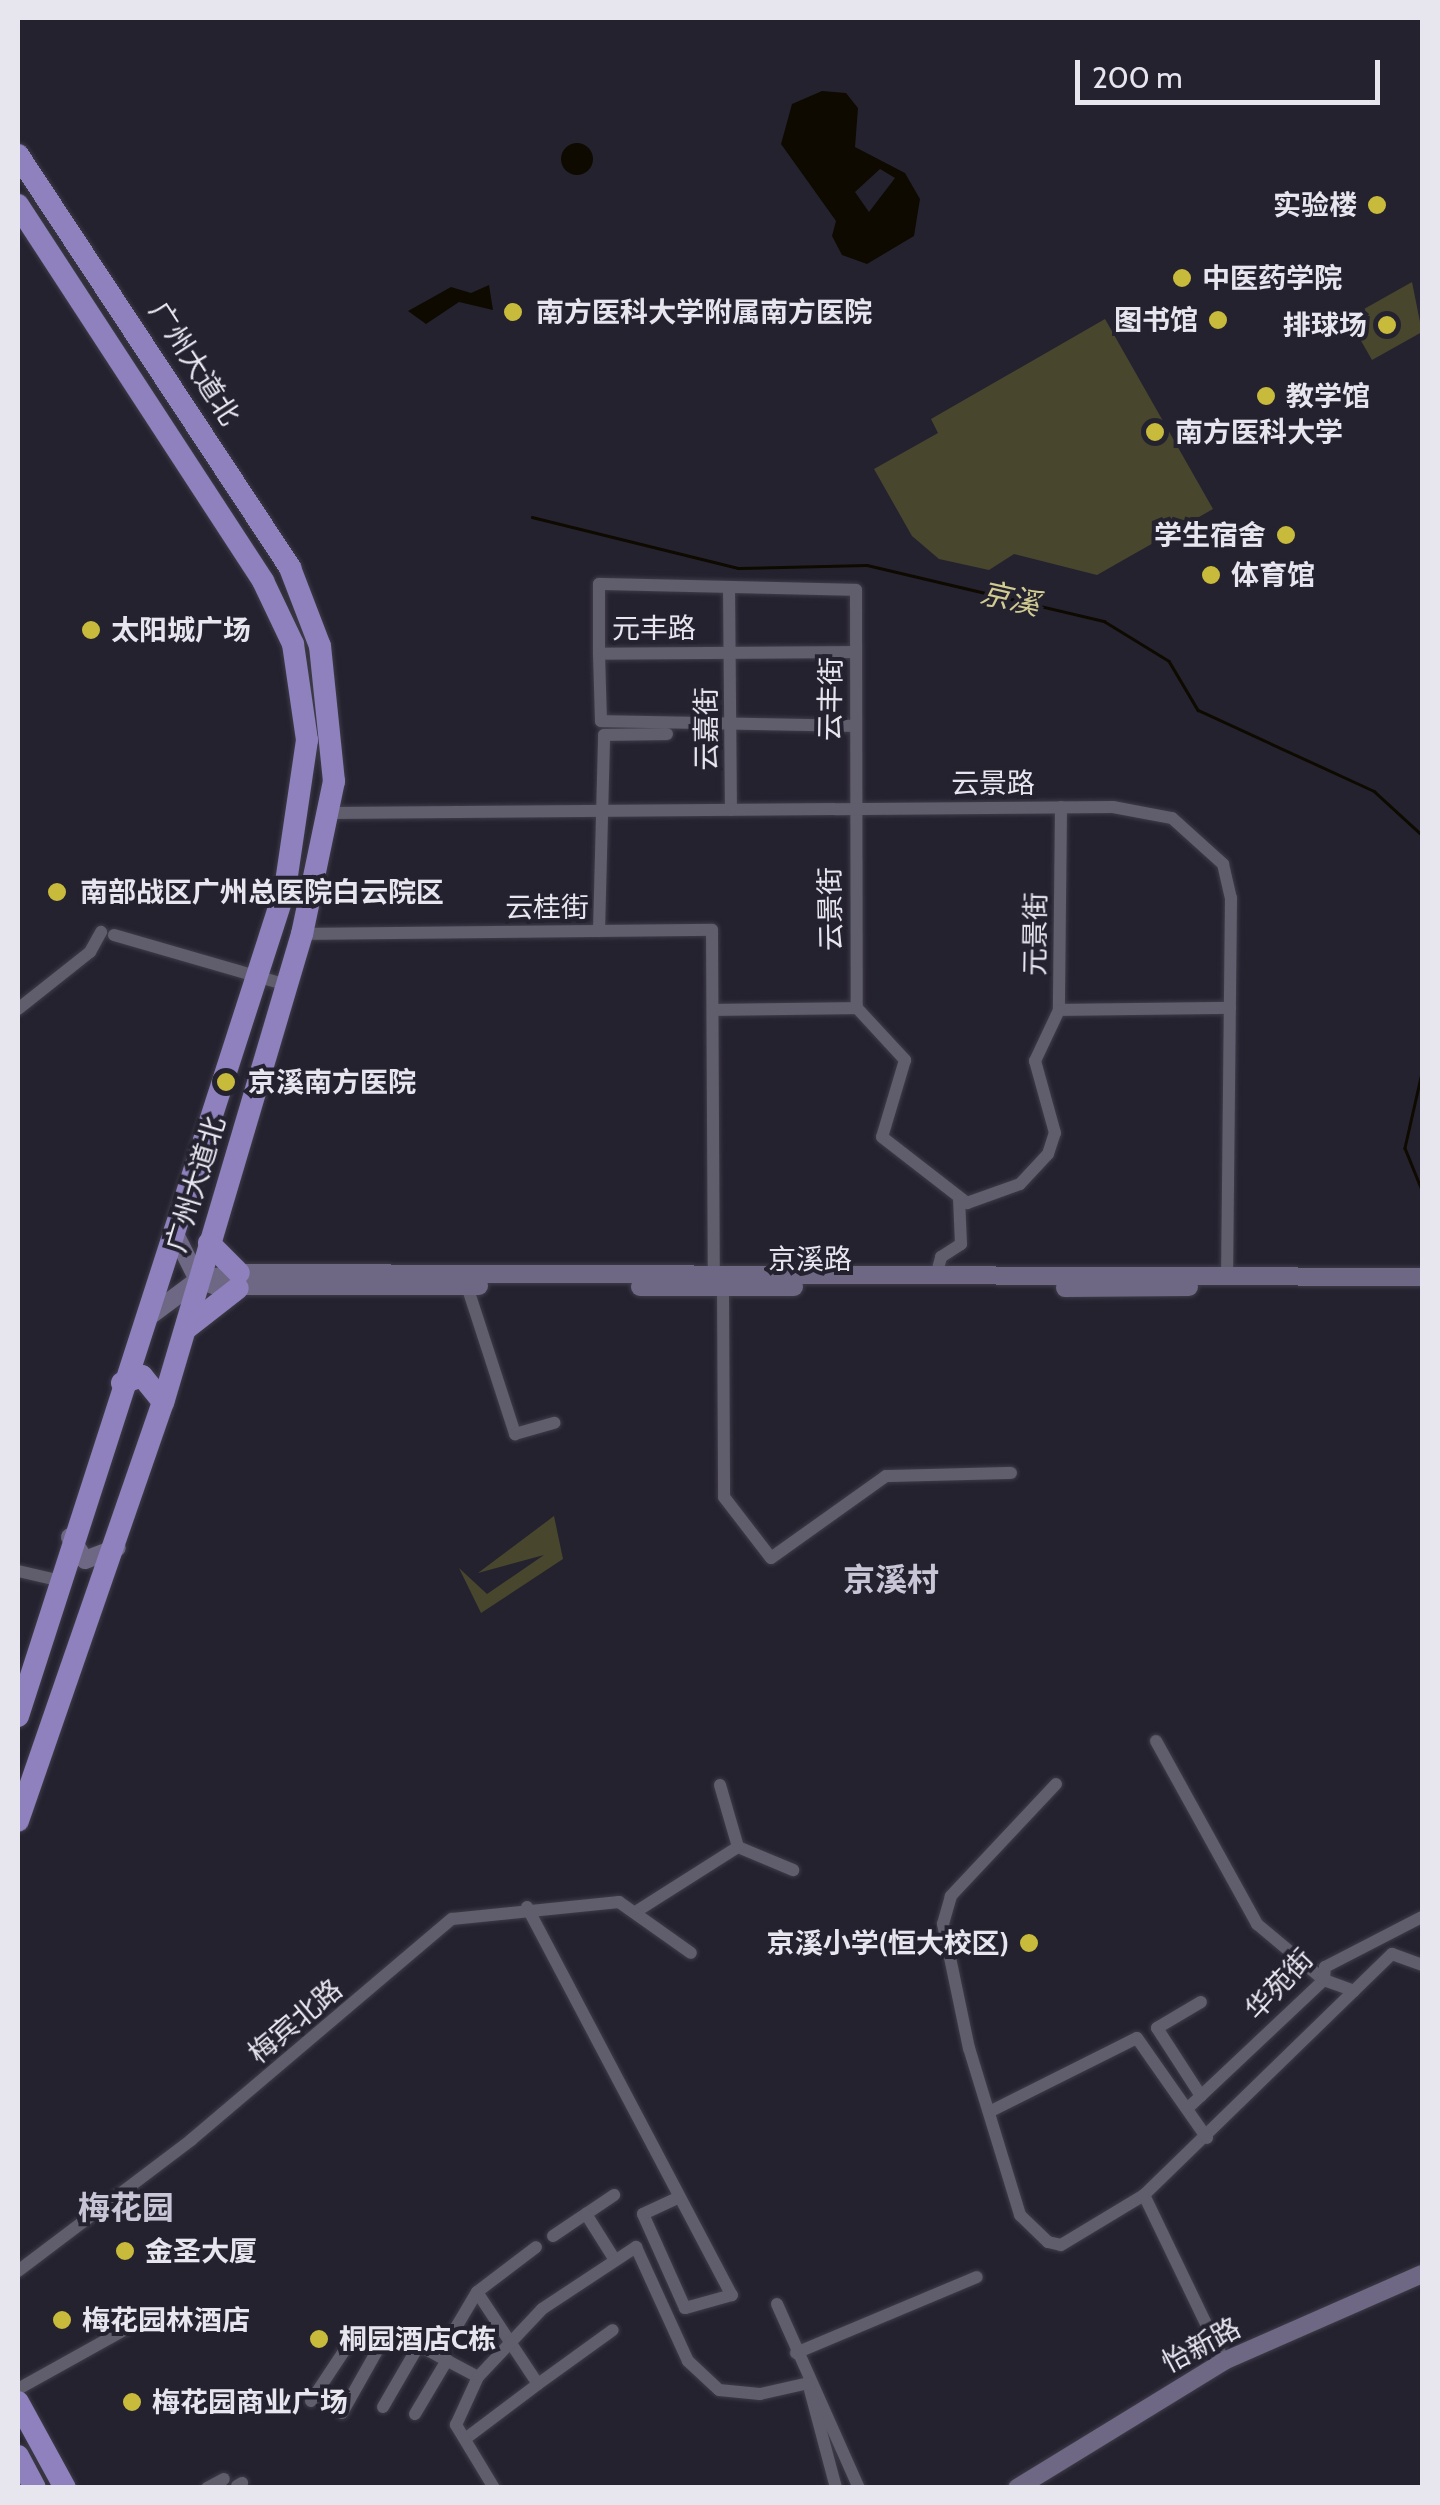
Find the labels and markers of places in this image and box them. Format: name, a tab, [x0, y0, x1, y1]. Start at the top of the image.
place label: 实验楼	[1273, 188, 1357, 222]
marker: 实验楼	[1366, 194, 1388, 216]
place label: 中医药学院	[1202, 261, 1342, 295]
marker: 中医药学院	[1171, 267, 1193, 289]
place label: 南方医科大学附属南方医院	[536, 295, 872, 329]
marker: 南方医科大学附属南方医院	[500, 299, 526, 325]
place label: 图书馆	[1114, 303, 1198, 337]
place label: 排球场	[1283, 308, 1367, 342]
marker: 图书馆	[1207, 309, 1229, 331]
marker: 排球场	[1376, 314, 1398, 336]
place label: 教学馆	[1286, 379, 1370, 413]
marker: 教学馆	[1255, 385, 1277, 407]
place label: 南方医科大学	[1175, 415, 1343, 449]
marker: 南方医科大学	[1144, 421, 1166, 443]
place label: 学生宿舍	[1154, 518, 1266, 552]
marker: 学生宿舍	[1275, 524, 1297, 546]
place label: 体育馆	[1231, 558, 1315, 592]
marker: 体育馆	[1200, 564, 1222, 586]
place label: 太阳城广场	[111, 613, 251, 647]
marker: 太阳城广场	[80, 619, 102, 641]
place label: 南部战区广州总医院白云院区	[80, 875, 444, 909]
marker: 南部战区广州总医院白云院区	[44, 879, 70, 905]
place label: 京溪南方医院	[248, 1065, 416, 1099]
marker: 京溪南方医院	[213, 1069, 239, 1095]
place label: 京溪小学(恒大校区)	[767, 1926, 1009, 1960]
marker: 京溪小学(恒大校区)	[1018, 1932, 1040, 1954]
place label: 金圣大厦	[145, 2234, 257, 2268]
marker: 金圣大厦	[114, 2240, 136, 2262]
place label: 梅花园林酒店	[82, 2303, 250, 2337]
marker: 梅花园林酒店	[51, 2309, 73, 2331]
place label: 桐园酒店C栋	[339, 2322, 496, 2356]
marker: 桐园酒店C栋	[308, 2328, 330, 2350]
place label: 梅花园商业广场	[152, 2385, 348, 2419]
marker: 梅花园商业广场	[121, 2391, 143, 2413]

